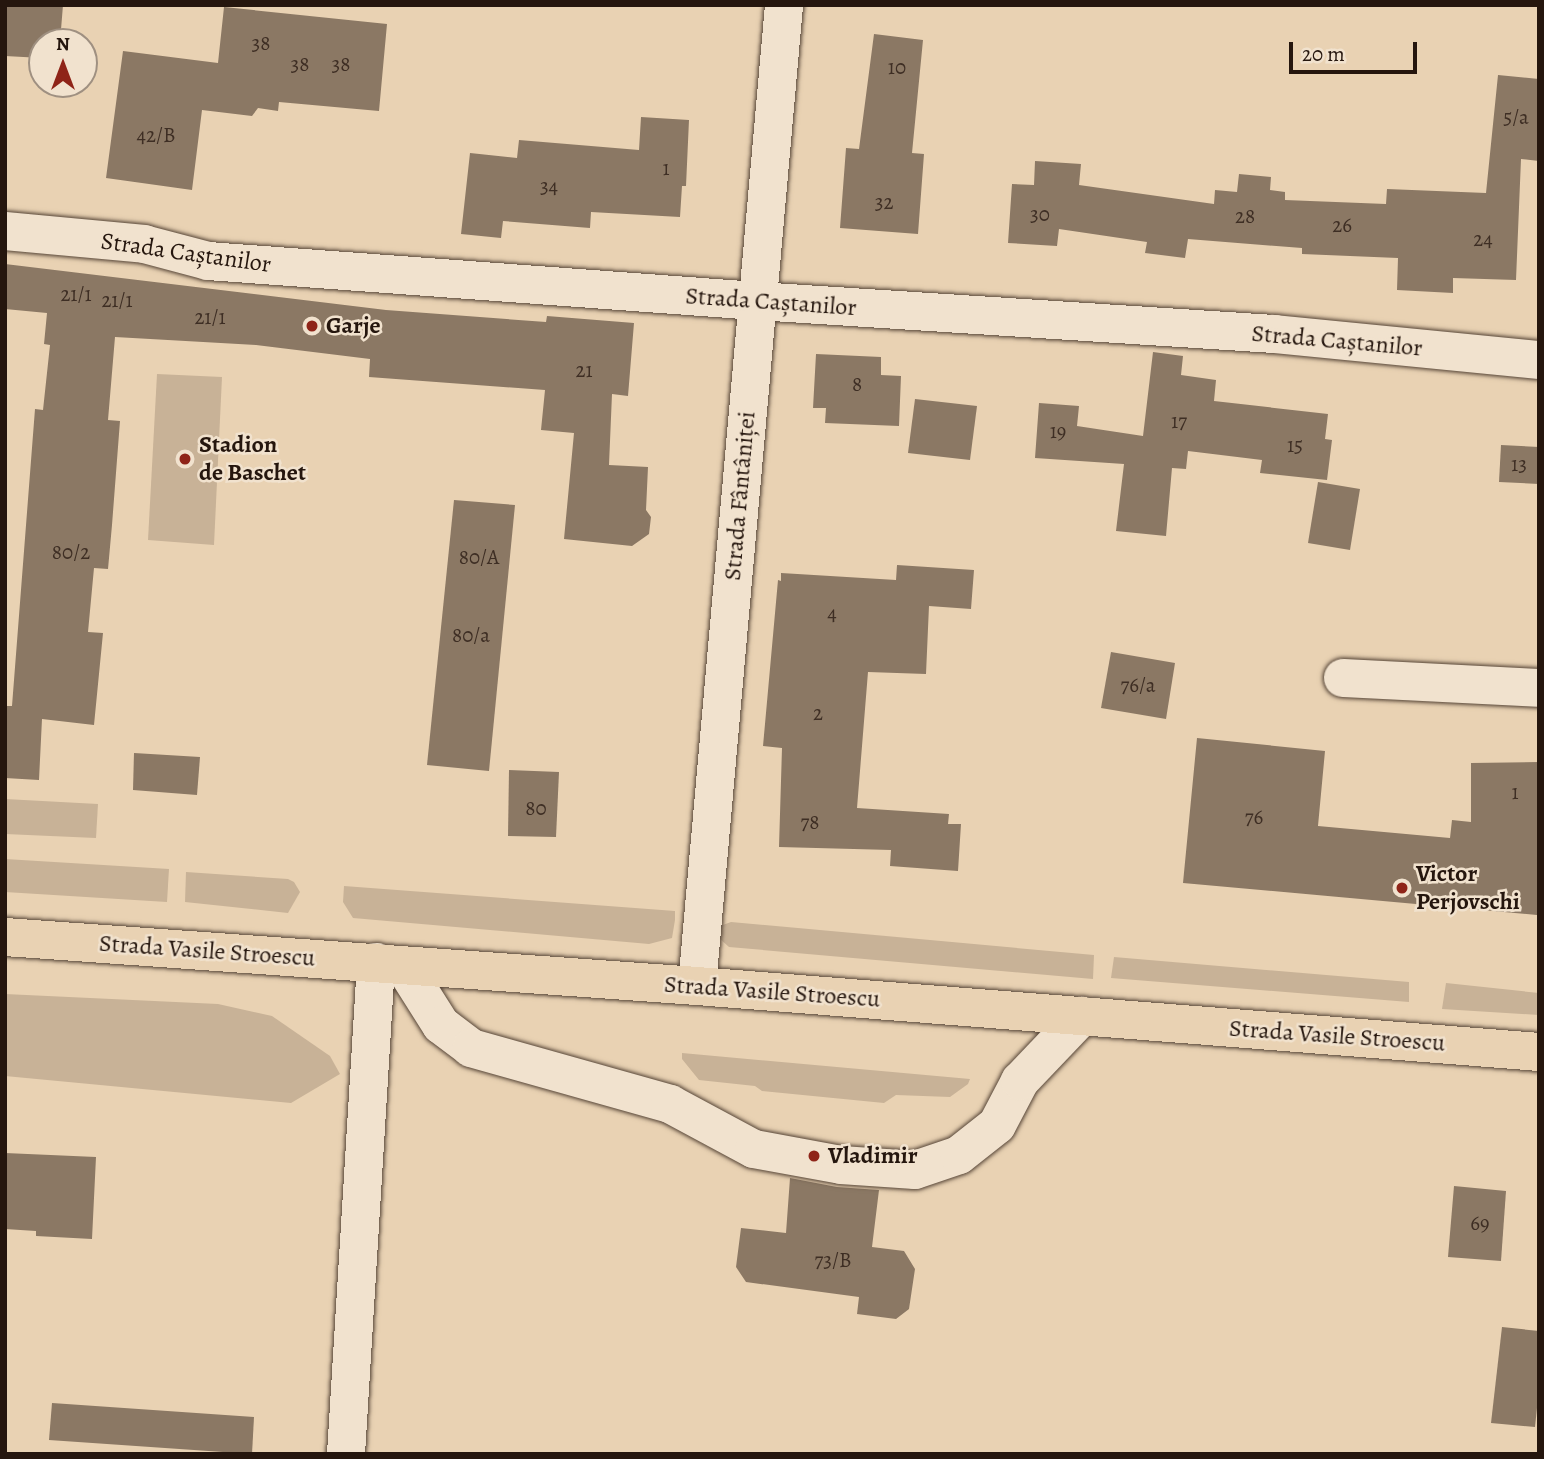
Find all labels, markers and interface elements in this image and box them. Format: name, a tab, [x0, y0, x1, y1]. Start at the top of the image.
north arrow	[28, 28, 98, 98]
scale bar	[1292, 28, 1420, 72]
house number: 38	[252, 30, 270, 56]
text: N	[56, 31, 70, 57]
text: 20 m	[1302, 40, 1345, 68]
house number: 38	[291, 51, 309, 77]
house number: 38	[332, 51, 350, 77]
house number: 10	[888, 54, 906, 80]
house number: 5/a	[1503, 104, 1529, 130]
house number: 42/B	[137, 122, 175, 148]
house number: 1	[662, 155, 670, 181]
house number: 34	[540, 173, 558, 199]
house number: 32	[875, 189, 893, 215]
house number: 30	[1030, 201, 1050, 227]
house number: 28	[1235, 203, 1255, 229]
house number: 26	[1332, 212, 1352, 238]
house number: 24	[1473, 226, 1493, 252]
street label: Strada Caștanilor	[99, 227, 273, 279]
house number: 21/1	[60, 281, 92, 307]
street label: Strada Caștanilor	[684, 282, 858, 322]
house number: 21/1	[101, 287, 133, 313]
house number: 21/1	[194, 304, 226, 330]
place label: Garje	[326, 312, 381, 340]
marker: Garje	[304, 318, 320, 334]
street label: Strada Caștanilor	[1250, 319, 1424, 363]
house number: 21	[575, 357, 593, 383]
house number: 8	[852, 371, 862, 397]
house number: 17	[1171, 408, 1187, 434]
street label: Strada Fântâniței	[718, 410, 762, 582]
house number: 19	[1050, 418, 1066, 444]
place label: Stadion de Baschet	[199, 431, 306, 487]
house number: 15	[1287, 432, 1303, 458]
marker: Stadion de Baschet	[177, 451, 193, 467]
house number: 13	[1511, 451, 1527, 477]
house number: 80/2	[52, 539, 90, 565]
house number: 80/A	[459, 544, 499, 570]
house number: 4	[827, 600, 837, 626]
house number: 80/a	[452, 622, 490, 648]
house number: 76/a	[1120, 672, 1156, 698]
house number: 2	[813, 700, 823, 726]
house number: 1	[1511, 779, 1519, 805]
house number: 80	[525, 795, 547, 821]
house number: 76	[1245, 804, 1263, 830]
house number: 78	[800, 809, 820, 835]
place label: Victor Perjovschi	[1416, 860, 1520, 916]
marker: Victor Perjovschi	[1394, 880, 1410, 896]
street label: Strada Vasile Stroescu	[98, 929, 316, 973]
street label: Strada Vasile Stroescu	[663, 970, 881, 1014]
street label: Strada Vasile Stroescu	[1228, 1014, 1446, 1058]
place label: Vladimir	[828, 1142, 918, 1170]
marker: Vladimir	[806, 1148, 822, 1164]
house number: 69	[1470, 1210, 1490, 1236]
house number: 73/B	[814, 1247, 852, 1273]

